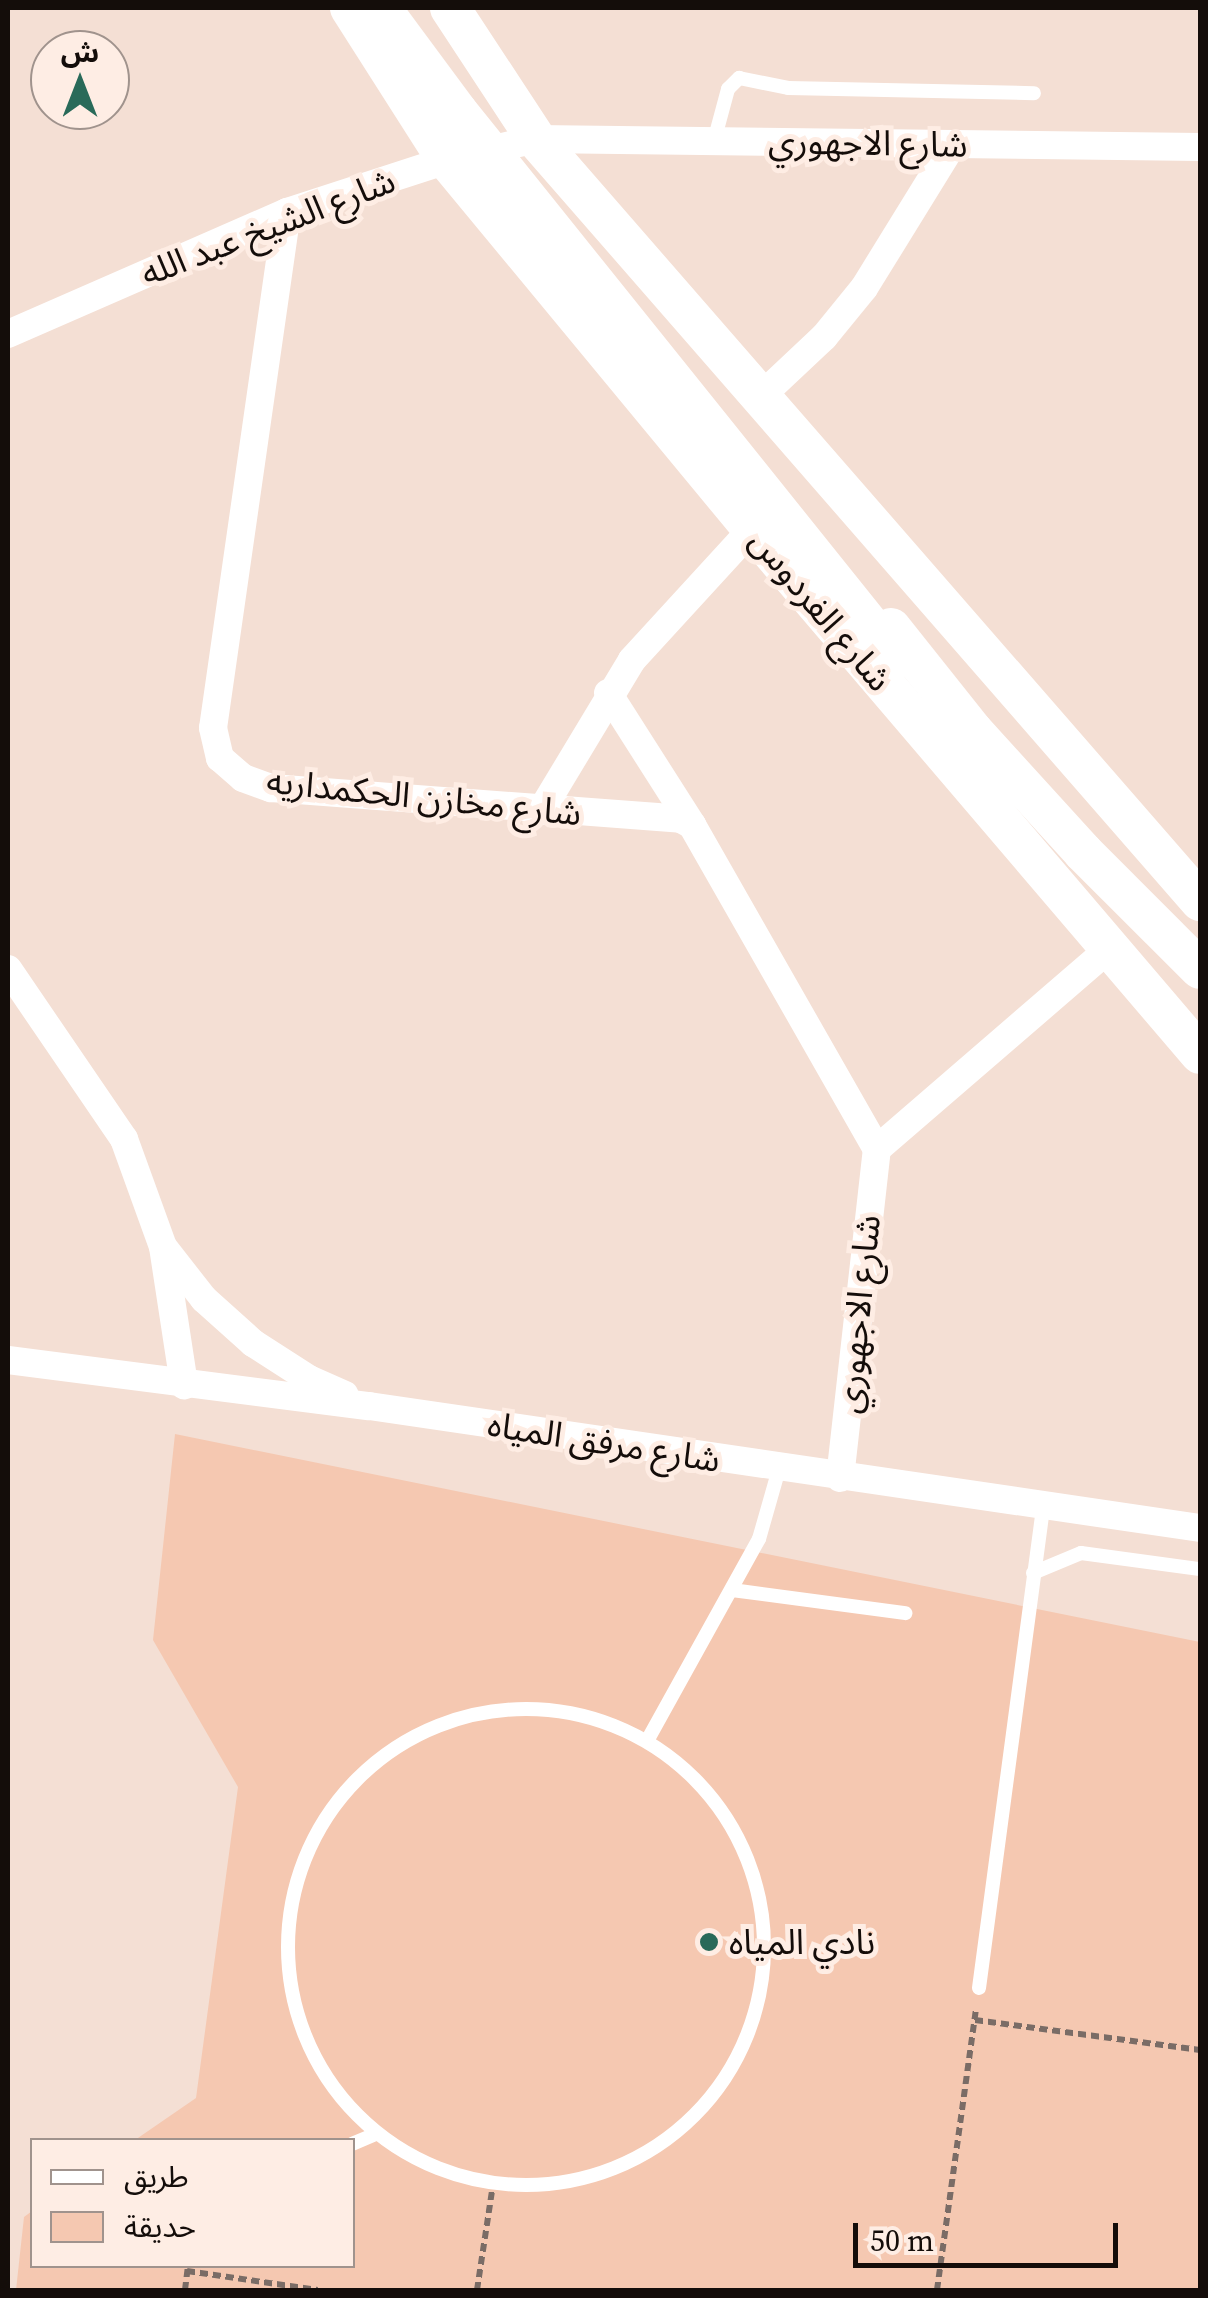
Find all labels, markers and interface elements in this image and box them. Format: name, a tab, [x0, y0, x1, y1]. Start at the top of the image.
north arrow	[30, 30, 130, 130]
text: ش	[61, 33, 99, 71]
street label: شارع الاجهوري	[768, 120, 968, 166]
street label: شارع الشيخ عبد الله	[135, 159, 401, 295]
street label: شارع الفردوس	[741, 520, 901, 700]
street label: شارع مخازن الحكمداريه	[265, 760, 583, 834]
street label: شارع الاجهوري	[827, 1213, 889, 1415]
street label: شارع مرفق المياه	[485, 1403, 723, 1481]
place label: نادي المياه	[729, 1921, 875, 1963]
marker: نادي المياه	[698, 1931, 720, 1953]
legend	[30, 2138, 355, 2268]
text: طريق	[124, 2156, 189, 2197]
scale bar	[858, 2203, 1123, 2265]
text: حديقة	[124, 2206, 196, 2247]
text: 50 m	[870, 2220, 934, 2261]

